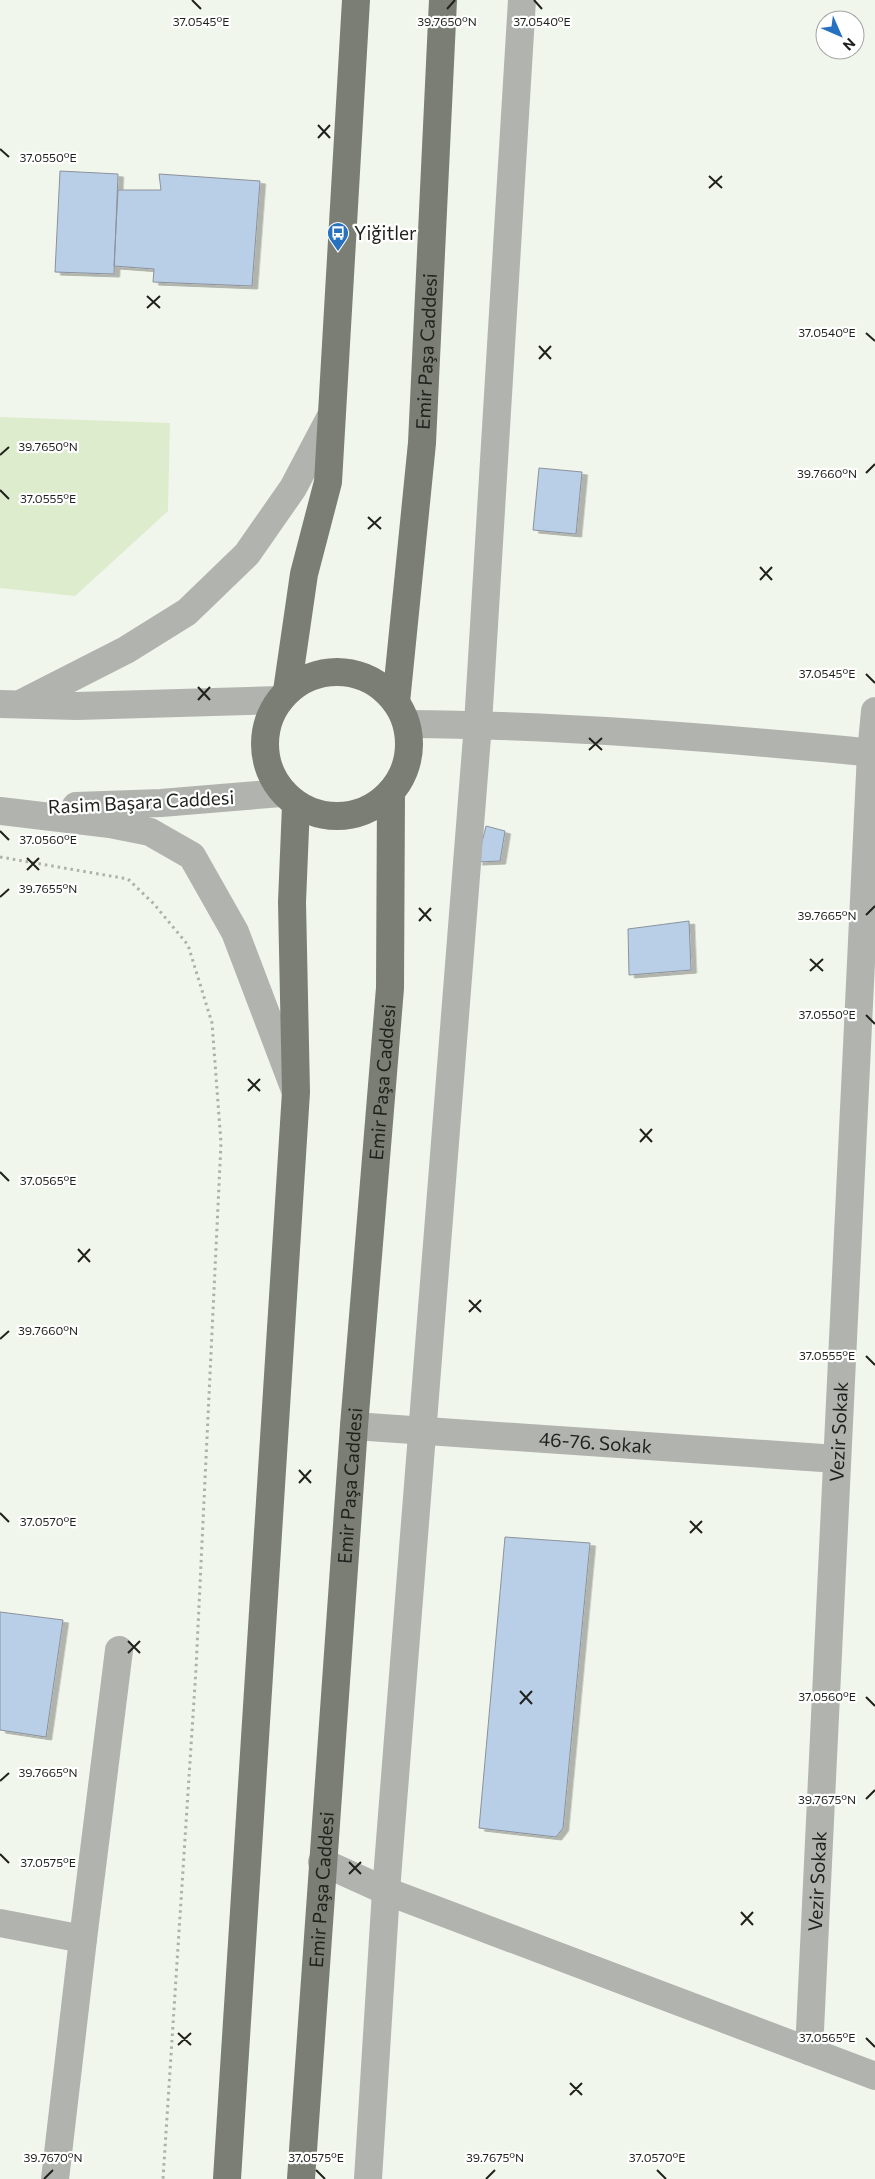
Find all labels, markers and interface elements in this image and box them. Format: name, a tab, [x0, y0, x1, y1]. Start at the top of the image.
north arrow	[815, 10, 865, 60]
text: 37.0545°E	[173, 14, 229, 28]
text: 39.7650°N	[417, 14, 477, 28]
text: 37.0540°E	[513, 14, 571, 28]
text: N	[840, 35, 859, 54]
text: 37.0550°E	[19, 150, 77, 164]
bus stop icon: Yiğitler	[326, 221, 350, 252]
place label: Yiğitler	[354, 221, 417, 244]
street label: Emir Paşa Caddesi	[411, 273, 441, 430]
text: 37.0540°E	[798, 325, 856, 339]
text: 39.7650°N	[18, 439, 78, 453]
text: 39.7660°N	[797, 466, 857, 480]
text: 37.0555°E	[20, 491, 76, 505]
text: 37.0545°E	[799, 666, 855, 680]
street label: Rasim Başara Caddesi	[47, 785, 235, 818]
text: 37.0560°E	[19, 832, 77, 846]
text: 39.7655°N	[19, 881, 77, 895]
text: 39.7665°N	[797, 908, 857, 922]
street label: Emir Paşa Caddesi	[364, 1003, 400, 1161]
text: 37.0550°E	[798, 1007, 856, 1021]
text: 37.0565°E	[20, 1173, 76, 1187]
text: 39.7660°N	[18, 1323, 78, 1337]
text: 37.0555°E	[799, 1348, 855, 1362]
street label: Vezir Sokak	[824, 1381, 852, 1482]
street label: Emir Paşa Caddesi	[332, 1407, 366, 1565]
street label: 46-76. Sokak	[538, 1427, 653, 1457]
text: 37.0570°E	[20, 1514, 76, 1528]
text: 37.0560°E	[798, 1689, 856, 1703]
text: 39.7665°N	[18, 1765, 78, 1779]
text: 39.7675°N	[798, 1792, 856, 1806]
street label: Emir Paşa Caddesi	[304, 1811, 338, 1969]
street label: Vezir Sokak	[803, 1830, 830, 1932]
text: 37.0575°E	[20, 1855, 76, 1869]
text: 37.0565°E	[799, 2030, 855, 2044]
text: 39.7670°N	[24, 2150, 82, 2164]
text: 37.0575°E	[288, 2150, 344, 2164]
text: 39.7675°N	[466, 2150, 524, 2164]
text: 37.0570°E	[629, 2150, 685, 2164]

